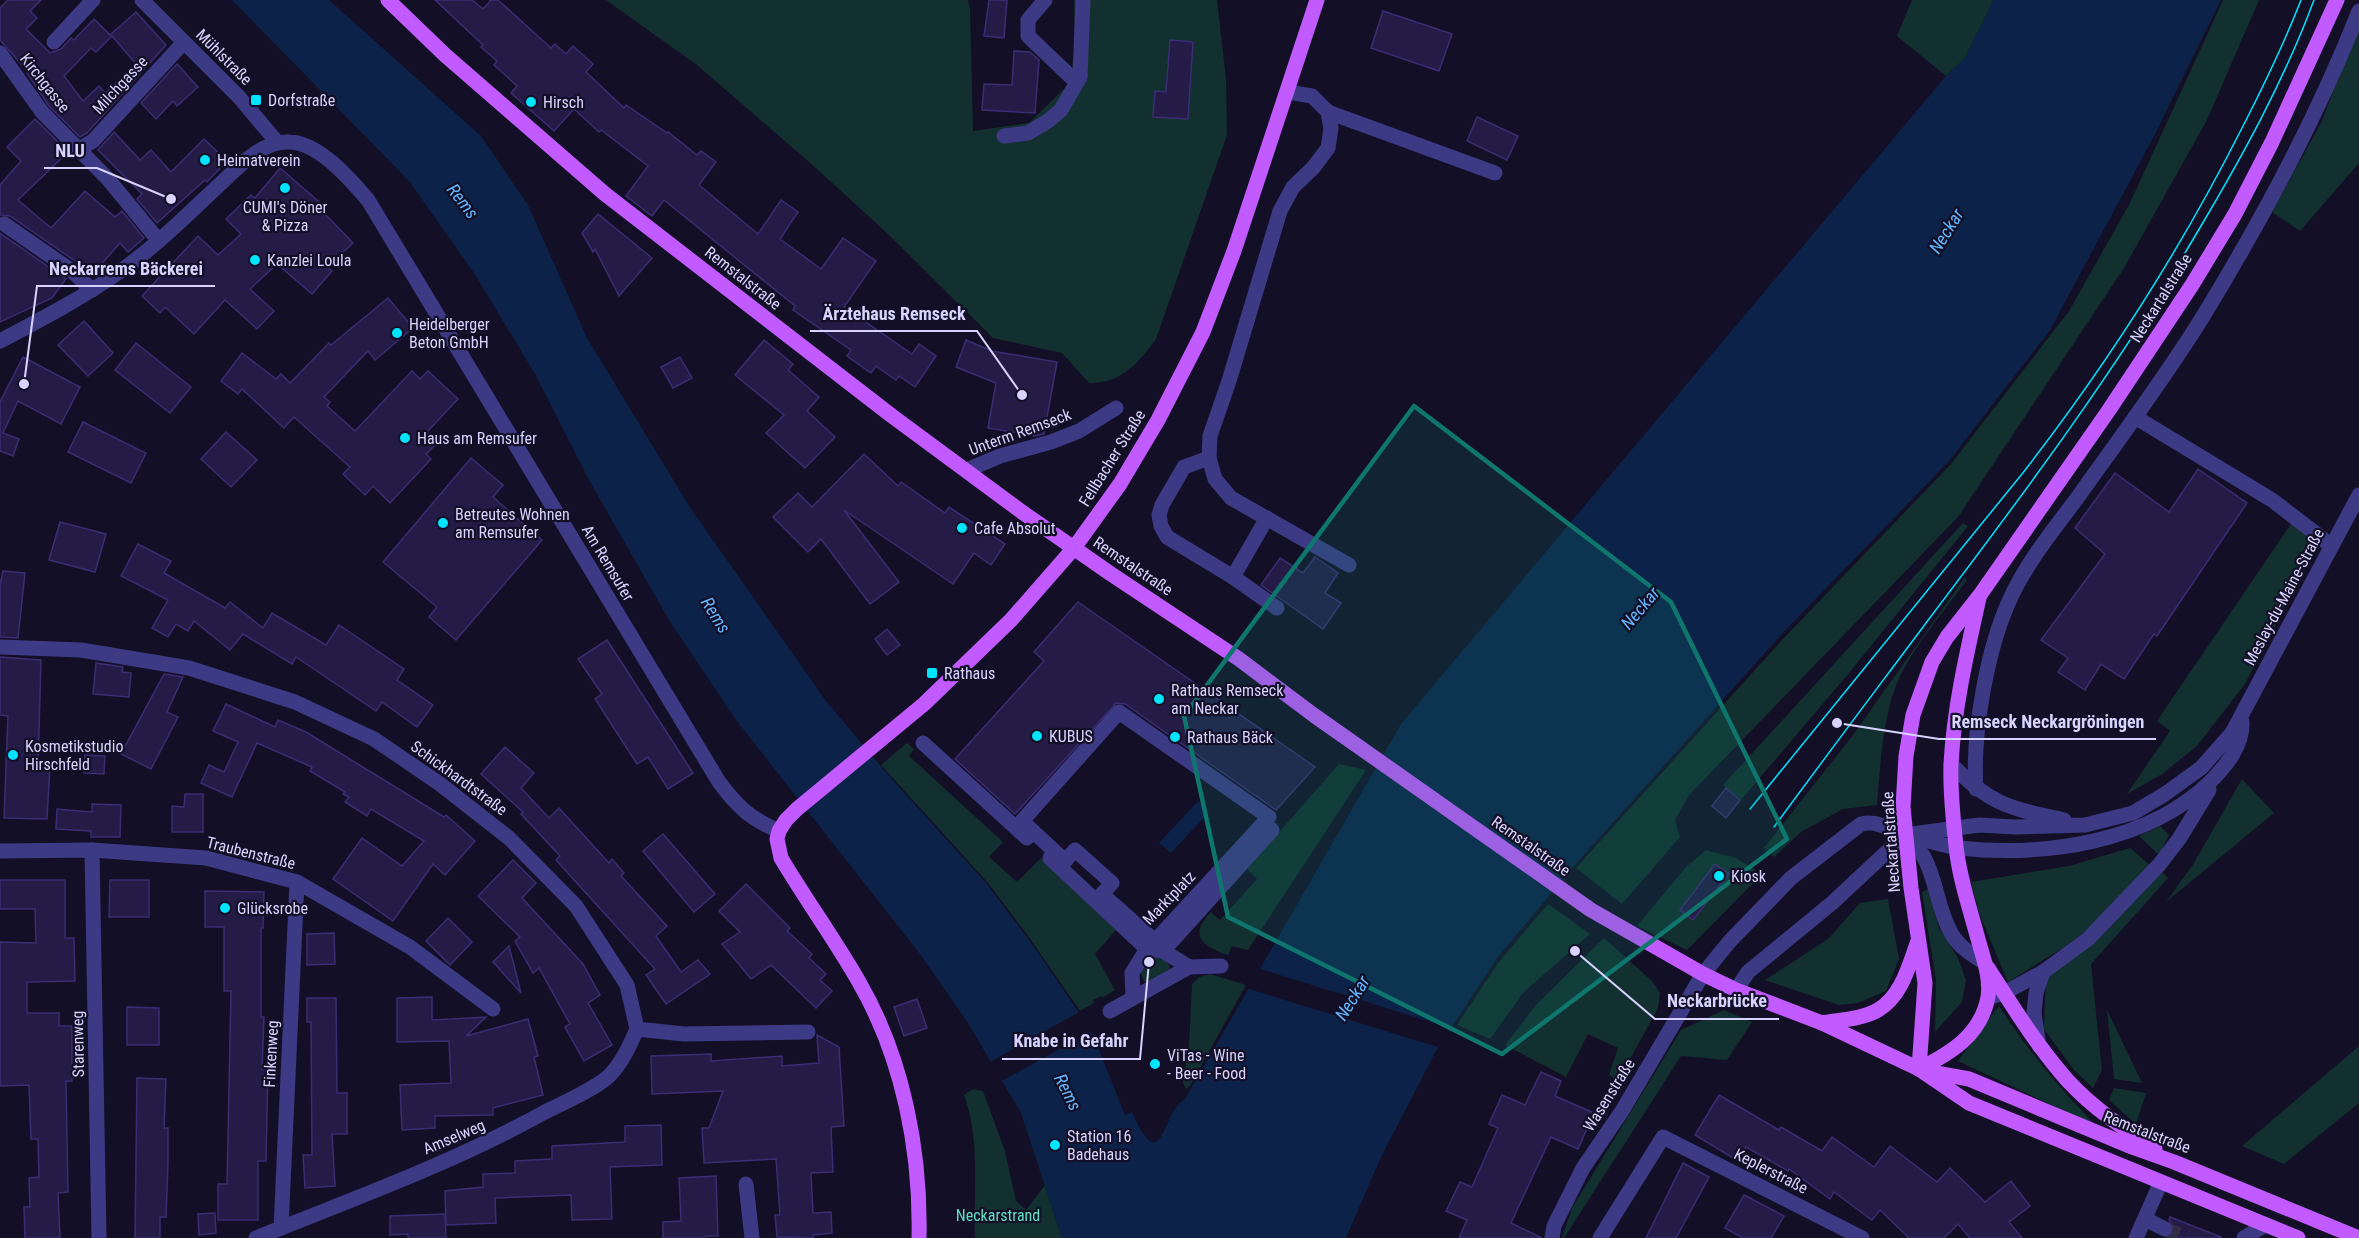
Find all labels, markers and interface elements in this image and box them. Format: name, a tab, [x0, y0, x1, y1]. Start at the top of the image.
street label: Mühlstraße	[192, 25, 256, 89]
street label: Kirchgasse	[16, 50, 74, 116]
street label: Milchgasse	[88, 52, 152, 118]
place label: Dorfstraße	[268, 91, 335, 110]
marker: Dorfstraße	[249, 93, 263, 107]
place label: Hirsch	[543, 93, 584, 112]
marker: Hirsch	[524, 95, 538, 109]
callout: NLU	[44, 132, 97, 168]
text: NLU	[55, 140, 85, 161]
place label: Heimatverein	[217, 151, 300, 170]
marker: Heimatverein	[198, 153, 212, 167]
water label: Rems	[443, 179, 483, 223]
marker: CUMI's Döner & Pizza	[278, 181, 292, 195]
place label: CUMI's Döner & Pizza	[243, 198, 327, 235]
water label: Neckar	[1924, 204, 1968, 257]
street label: Remstalstraße	[701, 242, 785, 314]
callout: Neckarrems Bäckerei	[37, 250, 215, 286]
street label: Neckartalstraße	[2126, 250, 2196, 346]
place label: Kanzlei Loula	[267, 251, 351, 270]
marker: Kanzlei Loula	[248, 253, 262, 267]
text: Neckarrems Bäckerei	[49, 258, 203, 279]
callout: Ärztehaus Remseck	[810, 295, 977, 331]
text: Ärztehaus Remseck	[822, 303, 966, 324]
place label: Heidelberger Beton GmbH	[409, 315, 490, 352]
marker: Heidelberger Beton GmbH	[390, 326, 404, 340]
street label: Unterm Remseck	[966, 405, 1074, 459]
street label: Fellbacher Straße	[1075, 406, 1149, 510]
place label: Haus am Remsufer	[417, 429, 537, 448]
marker: Haus am Remsufer	[398, 431, 412, 445]
place label: Betreutes Wohnen am Remsufer	[455, 505, 570, 542]
marker: Betreutes Wohnen am Remsufer	[436, 516, 450, 530]
place label: Cafe Absolut	[974, 519, 1056, 538]
marker: Cafe Absolut	[955, 521, 969, 535]
street label: Am Remsufer	[578, 522, 638, 605]
street label: Meslay-du-Maine-Straße	[2240, 525, 2328, 669]
street label: Remstalstraße	[1090, 533, 1176, 599]
water label: Neckar	[1616, 582, 1664, 633]
water label: Rems	[697, 593, 735, 637]
place label: Rathaus	[944, 664, 995, 683]
marker: Rathaus	[925, 666, 939, 680]
place label: Rathaus Remseck am Neckar	[1171, 681, 1284, 718]
marker: Rathaus Remseck am Neckar	[1152, 692, 1166, 706]
callout: Remseck Neckargröningen	[1939, 703, 2156, 739]
text: Remseck Neckargröningen	[1952, 711, 2144, 732]
place label: KUBUS	[1049, 727, 1093, 746]
place label: Rathaus Bäck	[1187, 728, 1274, 747]
marker: KUBUS	[1030, 729, 1044, 743]
marker: Rathaus Bäck	[1168, 730, 1182, 744]
place label: Kosmetikstudio Hirschfeld	[25, 737, 123, 774]
street label: Schickhardtstraße	[407, 737, 511, 819]
marker: Kosmetikstudio Hirschfeld	[6, 748, 20, 762]
street label: Neckartalstraße	[1878, 791, 1904, 893]
street label: Remstalstraße	[1488, 812, 1574, 880]
street label: Traubenstraße	[205, 833, 297, 873]
street label: Marktplatz	[1139, 867, 1199, 929]
place label: Kiosk	[1731, 867, 1767, 886]
marker: Kiosk	[1712, 869, 1726, 883]
place label: Glücksrobe	[237, 899, 308, 918]
marker: Glücksrobe	[218, 901, 232, 915]
water label: Neckar	[1330, 971, 1374, 1024]
callout: Neckarbrücke	[1655, 983, 1779, 1019]
text: Neckarbrücke	[1667, 990, 1767, 1011]
street label: Starenweg	[68, 1011, 88, 1077]
street label: Finkenweg	[260, 1020, 282, 1088]
callout: Knabe in Gefahr	[1002, 1023, 1140, 1059]
text: Knabe in Gefahr	[1014, 1030, 1128, 1051]
place label: ViTas - Wine - Beer - Food	[1167, 1046, 1246, 1083]
street label: Wasenstraße	[1579, 1055, 1639, 1135]
marker: ViTas - Wine - Beer - Food	[1148, 1057, 1162, 1071]
water label: Rems	[1050, 1070, 1086, 1114]
street label: Remstalstraße	[2101, 1107, 2193, 1157]
street label: Amselweg	[420, 1115, 488, 1159]
place label: Station 16 Badehaus	[1067, 1127, 1131, 1164]
marker: Station 16 Badehaus	[1048, 1138, 1062, 1152]
street label: Keplerstraße	[1731, 1144, 1811, 1198]
park label: Neckarstrand	[956, 1206, 1040, 1225]

